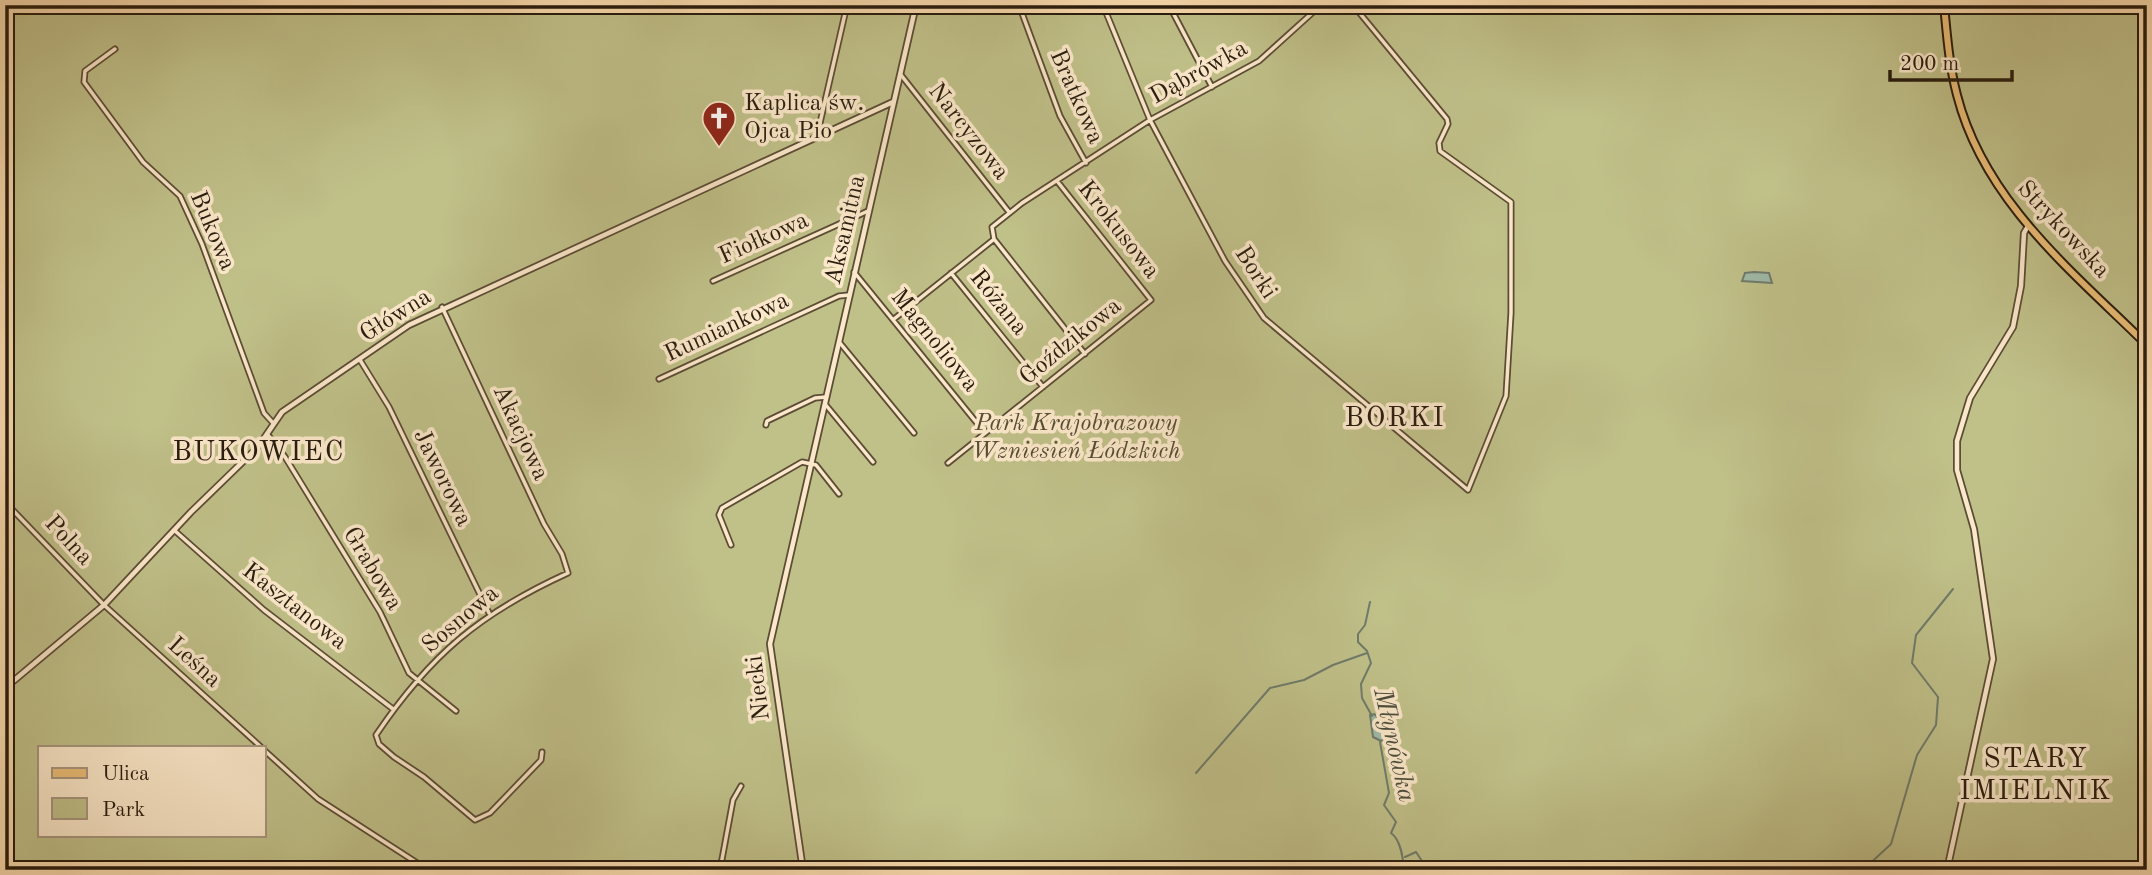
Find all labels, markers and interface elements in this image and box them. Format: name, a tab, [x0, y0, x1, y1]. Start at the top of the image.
street label: Dąbrówka	[1146, 36, 1252, 109]
scale bar	[1890, 38, 2012, 82]
street label: Bratkowa	[1045, 46, 1107, 148]
text: 200 m	[1900, 54, 1959, 75]
street label: Narcyzowa	[923, 79, 1013, 185]
place label: Kaplica św. Ojca Pio	[744, 92, 864, 144]
church icon: Kaplica św. Ojca Pio	[700, 99, 738, 148]
street label: Aksamitna	[822, 173, 870, 287]
street label: Krokusowa	[1073, 177, 1164, 284]
street label: Strykowska	[2012, 177, 2114, 283]
street label: Bukowa	[185, 188, 239, 274]
street label: Fiołkowa	[716, 209, 812, 269]
street label: Borki	[1229, 242, 1281, 304]
street label: Różana	[965, 266, 1031, 340]
street label: Główna	[356, 285, 436, 347]
street label: Magnoliowa	[886, 285, 982, 397]
street label: Rumiankowa	[661, 289, 793, 367]
street label: Goździkowa	[1016, 294, 1126, 390]
street label: Akacjowa	[488, 382, 552, 484]
district label: BORKI	[1344, 405, 1446, 433]
park label: Park Krajobrazowy Wzniesień Łódzkich	[971, 412, 1181, 464]
street label: Jaworowa	[408, 426, 476, 530]
district label: BUKOWIEC	[173, 439, 345, 467]
street label: Polna	[39, 512, 97, 571]
street label: Grabowa	[338, 523, 406, 615]
street label: Kasztanowa	[237, 559, 351, 655]
street label: Sosnowa	[418, 581, 504, 659]
street label: Leśna	[163, 633, 225, 693]
street label: Niecki	[743, 654, 775, 722]
water label: Młynówka	[1368, 684, 1420, 805]
legend	[38, 746, 266, 836]
district label: STARY IMIELNIK	[1959, 746, 2113, 806]
text: Ulica	[102, 764, 149, 785]
text: Park	[102, 800, 145, 821]

